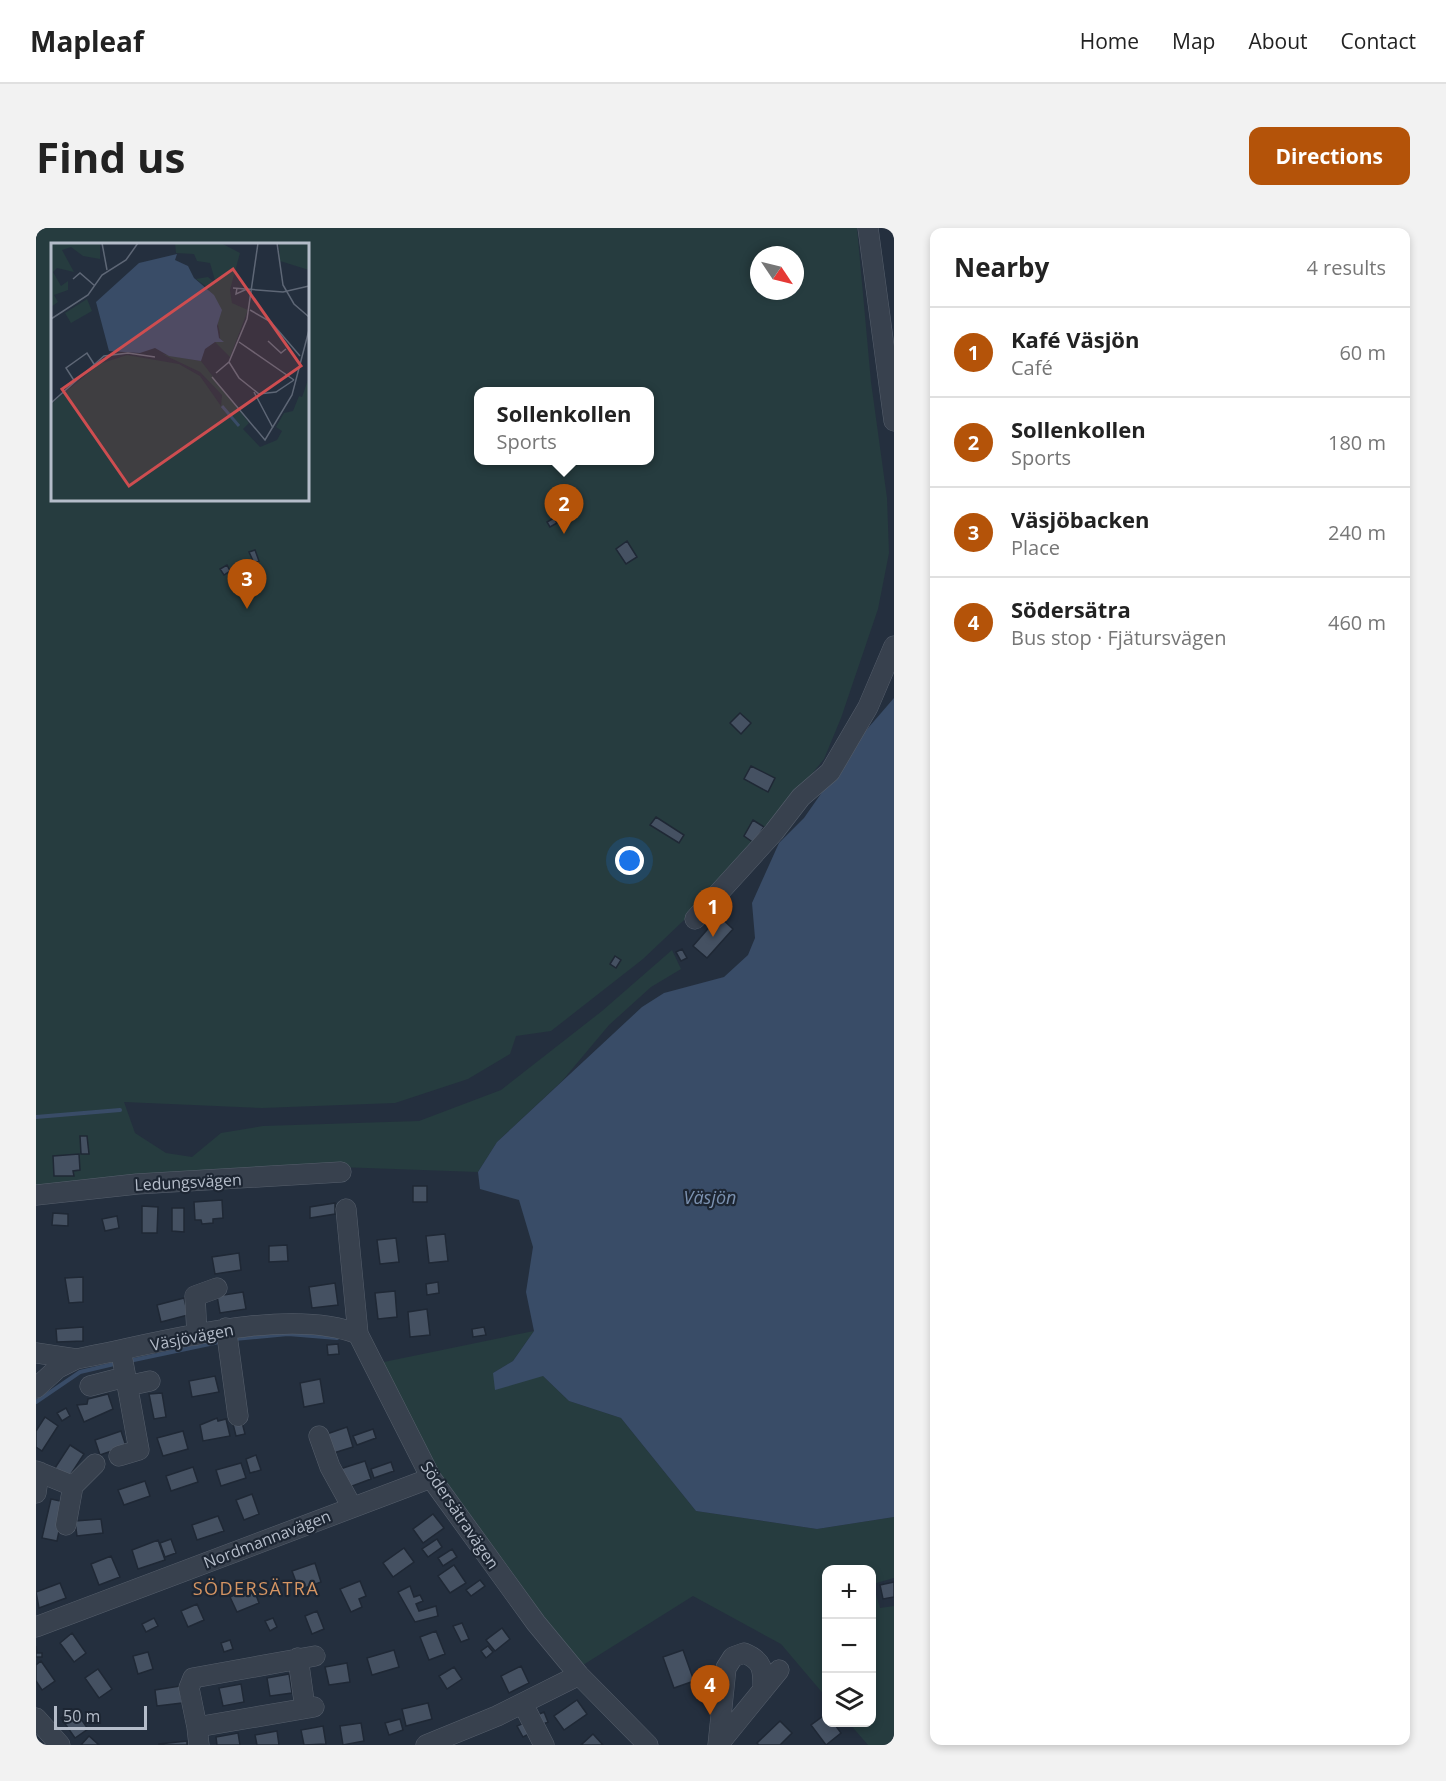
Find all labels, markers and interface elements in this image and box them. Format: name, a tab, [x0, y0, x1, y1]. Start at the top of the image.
text: Mapleaf	[30, 22, 144, 60]
text: Home	[1080, 27, 1139, 55]
text: Map	[1172, 27, 1215, 55]
text: About	[1248, 27, 1308, 55]
text: Contact	[1341, 27, 1416, 55]
button: Directions	[1249, 127, 1410, 185]
text: Find us	[36, 128, 185, 185]
inset map	[51, 243, 309, 501]
north arrow	[750, 246, 804, 300]
text: Nearby	[954, 249, 1049, 285]
text: 4 results	[1306, 254, 1386, 281]
text: Kafé Väsjön	[1011, 324, 1139, 354]
text: 1	[968, 339, 979, 366]
text: 60 m	[1339, 339, 1386, 366]
text: Café	[1011, 354, 1053, 381]
popup	[474, 387, 654, 465]
text: Sollenkollen	[497, 398, 631, 428]
text: Sollenkollen	[1011, 414, 1146, 444]
text: Sports	[497, 428, 557, 455]
text: 2	[968, 429, 979, 456]
text: 180 m	[1328, 429, 1386, 456]
text: Sports	[1011, 444, 1071, 471]
pin: 2	[544, 484, 584, 534]
text: Väsjöbacken	[1011, 504, 1149, 534]
text: 3	[968, 519, 979, 546]
text: 240 m	[1328, 519, 1386, 546]
text: Place	[1011, 534, 1060, 561]
pin: 3	[228, 560, 266, 609]
text: Södersätra	[1011, 594, 1131, 624]
text: 4	[968, 609, 979, 636]
text: 460 m	[1328, 609, 1386, 636]
text: Bus stop · Fjätursvägen	[1011, 624, 1227, 651]
your location	[615, 846, 644, 875]
pin: 1	[694, 888, 732, 937]
street label: Ledungsvägen	[134, 1168, 242, 1196]
water label: Väsjön	[684, 1185, 736, 1209]
street label: Väsjövägen	[149, 1318, 235, 1356]
street label: Södersätravägen	[416, 1457, 504, 1573]
street label: Nordmannavägen	[200, 1505, 334, 1573]
map controls	[822, 1565, 876, 1727]
button: +	[822, 1565, 876, 1619]
district label: SÖDERSÄTRA	[193, 1576, 319, 1600]
button: −	[822, 1619, 876, 1673]
pin: 4	[690, 1666, 730, 1715]
button: layers	[822, 1673, 876, 1727]
scale bar	[54, 1703, 147, 1730]
text: 50 m	[63, 1705, 100, 1727]

